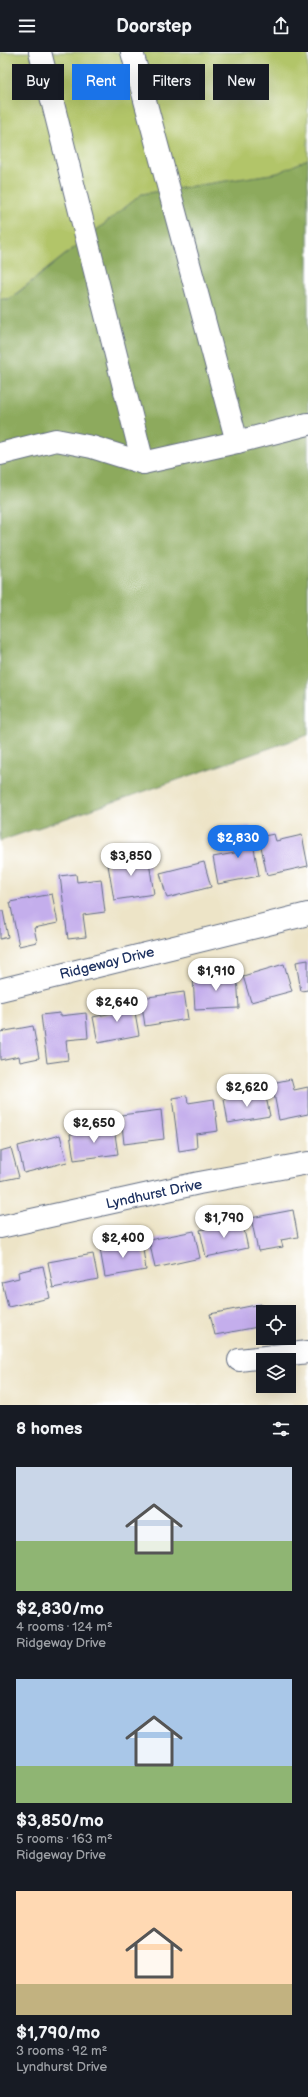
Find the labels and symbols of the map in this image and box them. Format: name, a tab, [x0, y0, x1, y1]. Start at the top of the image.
pin: $2,830	[205, 825, 271, 859]
pin: $3,850	[98, 843, 164, 877]
street label: Ridgeway Drive	[58, 943, 156, 983]
pin: $1,910	[183, 958, 249, 992]
pin: $2,640	[84, 989, 150, 1023]
pin: $2,620	[214, 1074, 280, 1108]
pin: $2,650	[61, 1110, 127, 1144]
street label: Lyndhurst Drive	[104, 1175, 204, 1213]
pin: $1,790	[191, 1205, 257, 1239]
pin: $2,400	[90, 1225, 156, 1259]

